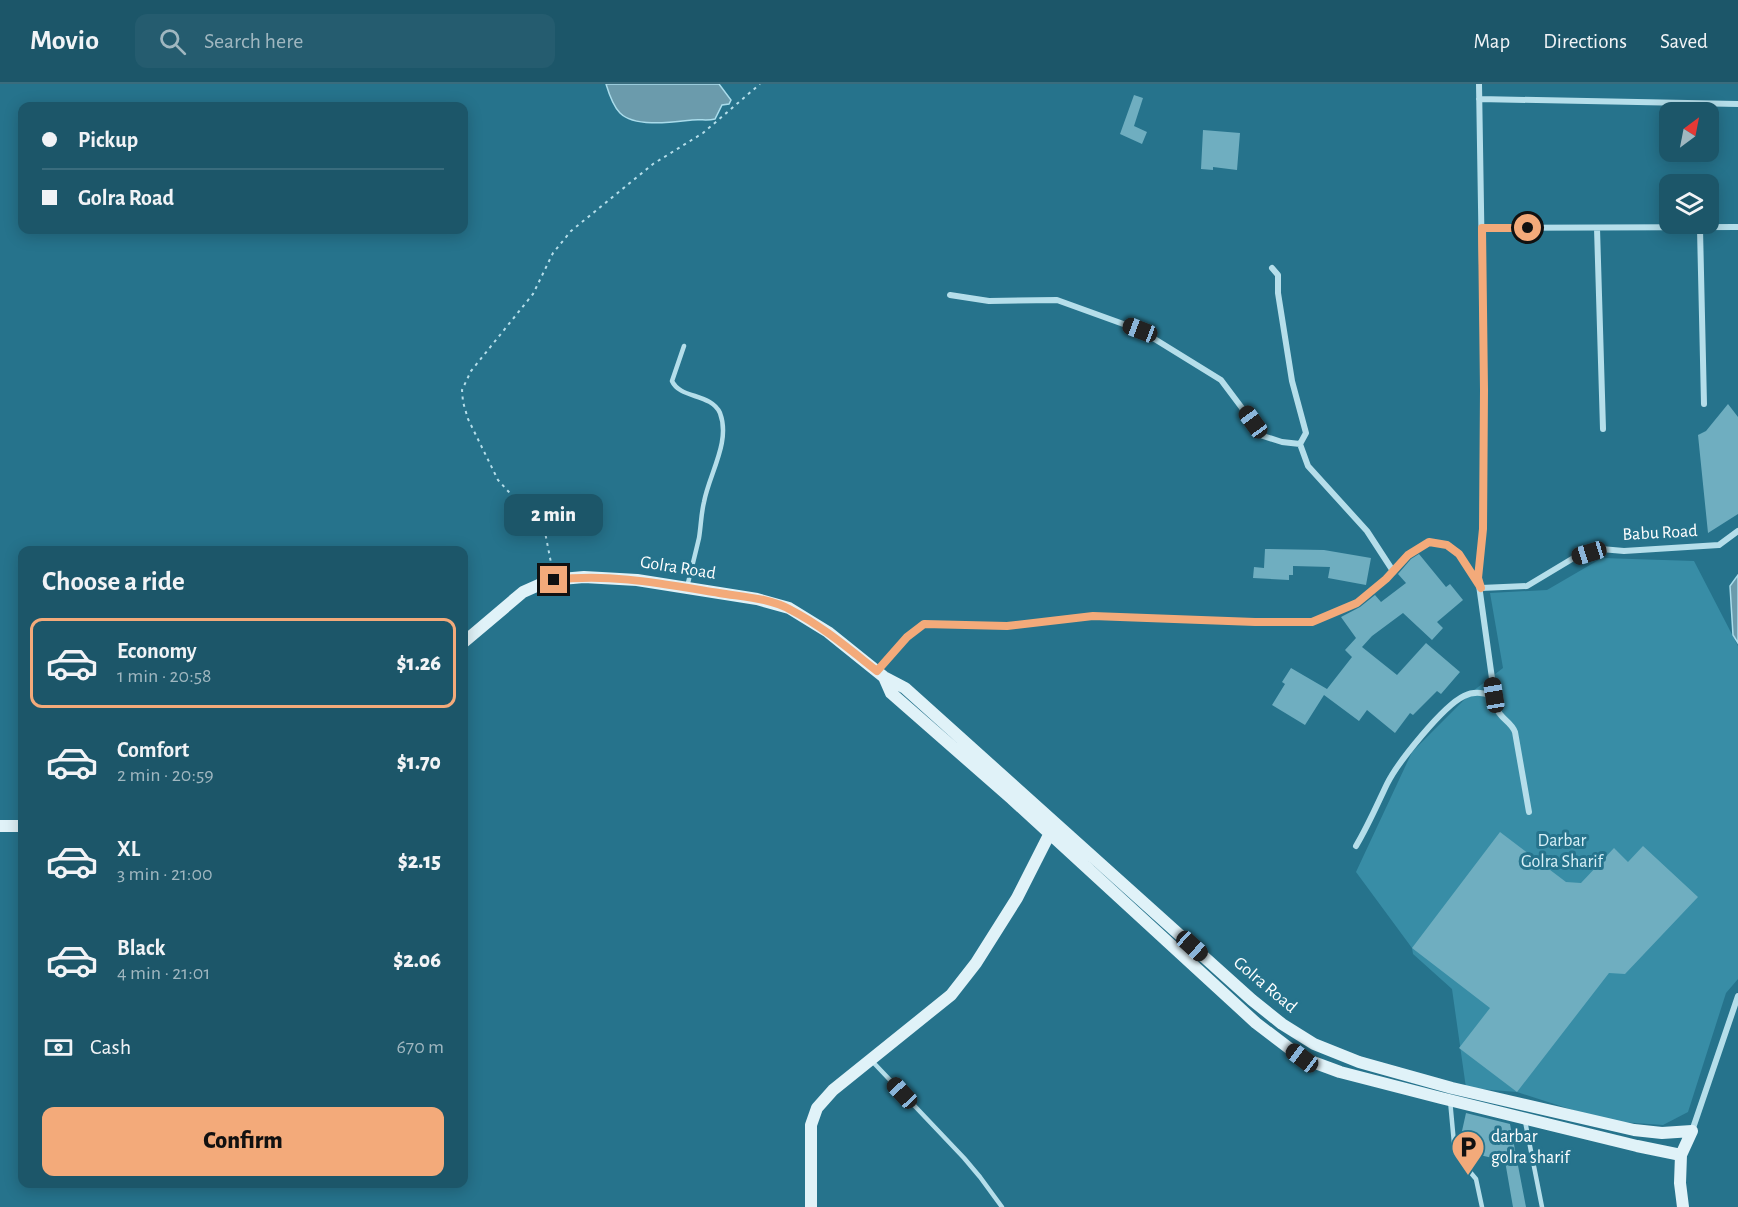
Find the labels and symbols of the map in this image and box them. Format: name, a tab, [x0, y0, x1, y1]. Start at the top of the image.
north arrow	[1659, 102, 1719, 162]
route start	[1514, 214, 1541, 241]
car	[1120, 315, 1160, 345]
car	[1235, 402, 1271, 442]
callout: 2 min	[504, 493, 604, 535]
street label: Babu Road	[1622, 522, 1698, 544]
car	[1569, 539, 1609, 567]
street label: Golra Road	[639, 553, 717, 583]
route end	[540, 566, 567, 593]
car	[1482, 676, 1506, 714]
park label: Darbar Golra Sharif	[1521, 832, 1605, 871]
car	[1173, 927, 1211, 965]
street label: Golra Road	[1230, 954, 1300, 1016]
car	[1282, 1040, 1322, 1076]
car	[883, 1074, 921, 1112]
place label: darbar golra sharif	[1491, 1128, 1571, 1167]
parking icon: darbar golra sharif	[1450, 1129, 1486, 1176]

